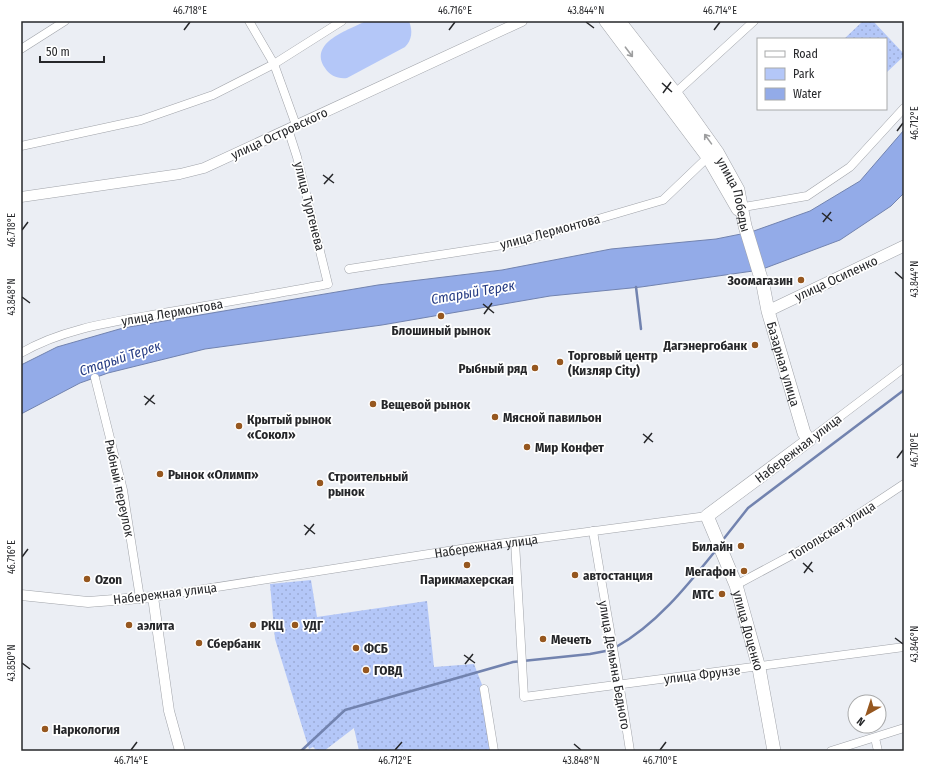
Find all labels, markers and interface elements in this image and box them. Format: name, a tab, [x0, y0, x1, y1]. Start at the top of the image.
text: 46.718°E	[173, 5, 207, 17]
text: 46.716°E	[438, 5, 472, 17]
text: 43.844°N	[568, 5, 604, 17]
text: 46.714°E	[703, 5, 737, 17]
scale bar	[40, 38, 104, 64]
legend	[757, 38, 887, 110]
text: 50 m	[46, 45, 70, 59]
one-way arrow	[625, 46, 634, 57]
text: Road	[793, 47, 818, 61]
text: Park	[793, 67, 815, 81]
text: Water	[793, 87, 822, 101]
street label: улица Островского	[229, 104, 330, 162]
text: 46.712°E	[909, 106, 921, 140]
one-way arrow	[704, 134, 712, 145]
street label: улица Победы	[713, 155, 753, 234]
street label: улица Тургенева	[291, 160, 328, 252]
street label: улица Лермонтова	[499, 211, 602, 252]
text: 46.718°E	[6, 213, 18, 247]
street label: улица Осипенко	[793, 253, 880, 304]
text: 43.844°N	[909, 261, 921, 297]
place label: Зоомагазин	[726, 273, 793, 288]
marker: Зоомагазин	[796, 275, 806, 285]
water label: Старый Терек	[430, 277, 517, 308]
text: 43.848°N	[6, 279, 18, 315]
street label: улица Лермонтова	[120, 296, 224, 329]
marker: Блошиный рынок	[436, 311, 446, 321]
street label: Базарная улица	[764, 320, 803, 408]
place label: Блошиный рынок	[392, 323, 491, 338]
water label: Старый Терек	[77, 337, 163, 380]
place label: Дагэнергобанк	[662, 338, 747, 353]
marker: Дагэнергобанк	[750, 340, 760, 350]
place label: Торговый центр (Кизляр City)	[568, 348, 658, 378]
marker: Торговый центр (Кизляр City)	[555, 357, 565, 367]
place label: Рыбный ряд	[459, 361, 527, 376]
marker: Рыбный ряд	[530, 363, 540, 373]
place label: Вещевой рынок	[381, 397, 471, 412]
marker: Вещевой рынок	[368, 399, 378, 409]
place label: Мясной павильон	[503, 410, 602, 425]
street label: Набережная улица	[752, 411, 844, 486]
place label: Крытый рынок «Сокол»	[247, 412, 332, 442]
marker: Мясной павильон	[490, 412, 500, 422]
marker: Крытый рынок «Сокол»	[234, 421, 244, 431]
text: 46.710°E	[909, 433, 921, 467]
street label: Рыбный переулок	[102, 438, 137, 538]
place label: Мир Конфет	[535, 440, 604, 455]
marker: Мир Конфет	[522, 442, 532, 452]
place label: Рынок «Олимп»	[168, 467, 259, 482]
marker: Рынок «Олимп»	[155, 469, 165, 479]
place label: Строительный рынок	[328, 469, 408, 499]
marker: Строительный рынок	[315, 478, 325, 488]
street label: Топольская улица	[787, 498, 878, 563]
street label: Набережная улица	[433, 532, 539, 561]
place label: Билайн	[692, 539, 733, 554]
text: 46.716°E	[6, 540, 18, 574]
marker: Билайн	[736, 541, 746, 551]
marker: Парикмахерская	[462, 560, 472, 570]
place label: Мегафон	[685, 564, 736, 579]
marker: Мегафон	[739, 566, 749, 576]
place label: автостанция	[583, 568, 653, 583]
marker: автостанция	[570, 570, 580, 580]
place label: Ozon	[95, 572, 122, 587]
place label: Парикмахерская	[420, 572, 514, 587]
marker: Ozon	[82, 574, 92, 584]
street label: Набережная улица	[112, 580, 218, 607]
place label: МТС	[692, 587, 714, 602]
marker: МТС	[717, 589, 727, 599]
street label: улица Доценко	[730, 589, 766, 673]
street label: улица Демьяна Бедного	[596, 599, 633, 731]
place label: аэлита	[137, 618, 175, 633]
place label: РКЦ	[261, 618, 284, 633]
place label: УДГ	[302, 618, 324, 633]
marker: аэлита	[124, 620, 134, 630]
marker: РКЦ	[248, 620, 258, 630]
marker: УДГ	[290, 620, 300, 630]
text: 43.846°N	[909, 626, 921, 662]
place label: Мечеть	[551, 632, 592, 647]
marker: Мечеть	[538, 634, 548, 644]
place label: Сбербанк	[207, 636, 261, 651]
marker: Сбербанк	[194, 638, 204, 648]
place label: ФСБ	[364, 641, 388, 656]
marker: ФСБ	[351, 643, 361, 653]
text: 43.850°N	[6, 645, 18, 681]
street label: улица Фрунзе	[663, 662, 741, 687]
place label: ГОВД	[374, 663, 403, 678]
marker: ГОВД	[361, 665, 371, 675]
north arrow	[847, 694, 887, 734]
text: N	[854, 714, 868, 729]
place label: Наркология	[53, 722, 120, 737]
marker: Наркология	[40, 724, 50, 734]
text: 46.714°E	[114, 755, 148, 767]
text: 46.712°E	[378, 755, 412, 767]
text: 43.848°N	[563, 755, 599, 767]
text: 46.710°E	[643, 755, 677, 767]

